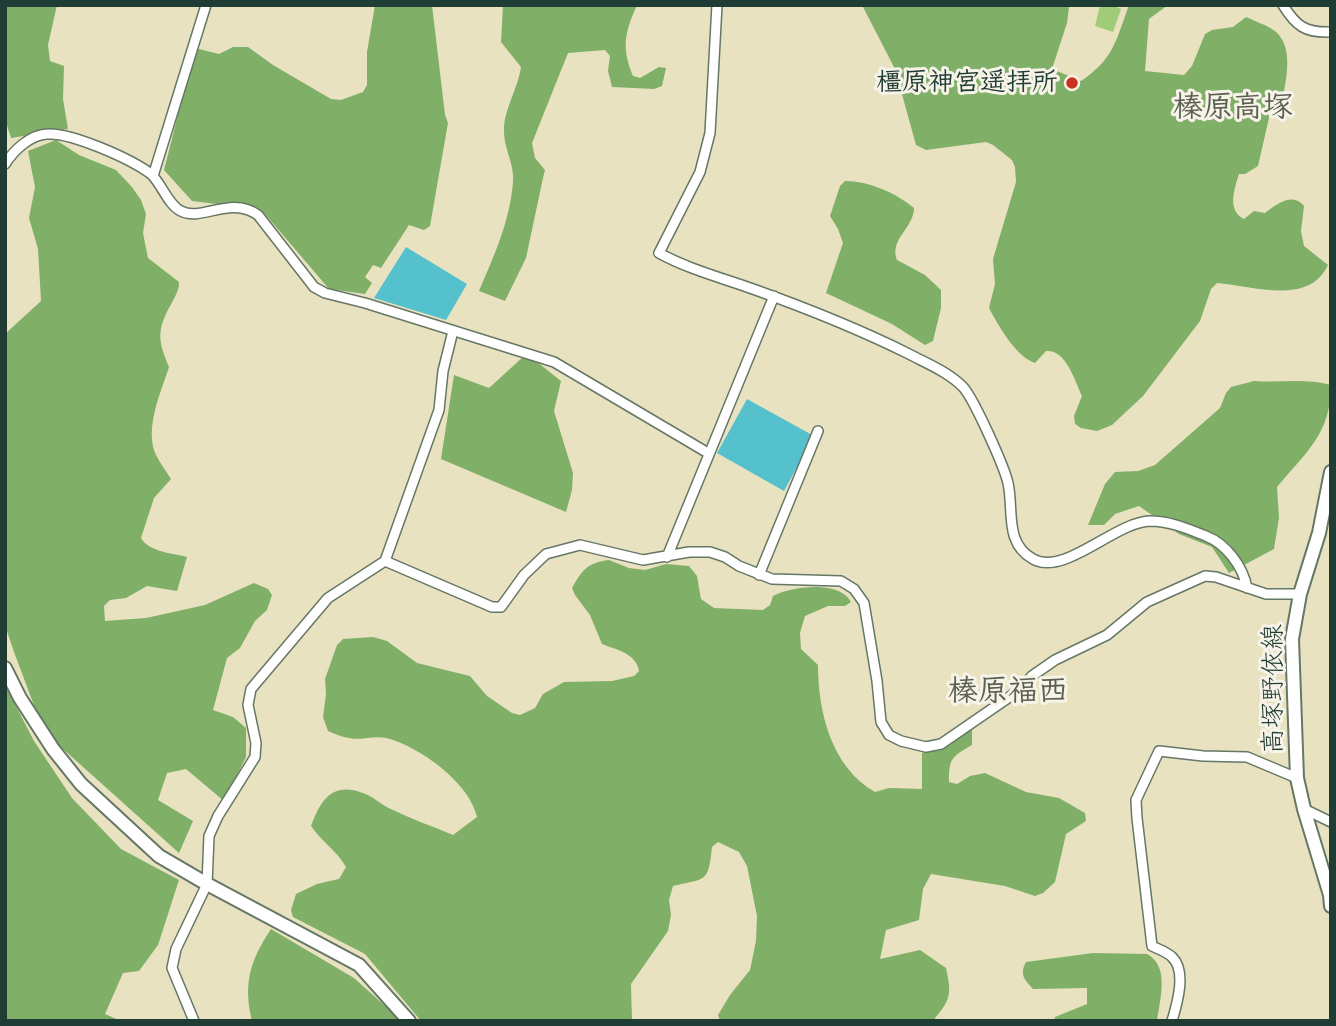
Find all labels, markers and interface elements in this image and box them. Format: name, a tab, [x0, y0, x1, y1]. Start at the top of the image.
place label: 橿原神宮遥拝所	[876, 67, 1058, 99]
marker: 橿原神宮遥拝所	[1064, 75, 1080, 91]
district label: 榛原高塚	[1173, 90, 1293, 126]
street label: 高塚野依線	[1258, 624, 1290, 754]
district label: 榛原福西	[948, 674, 1068, 710]

